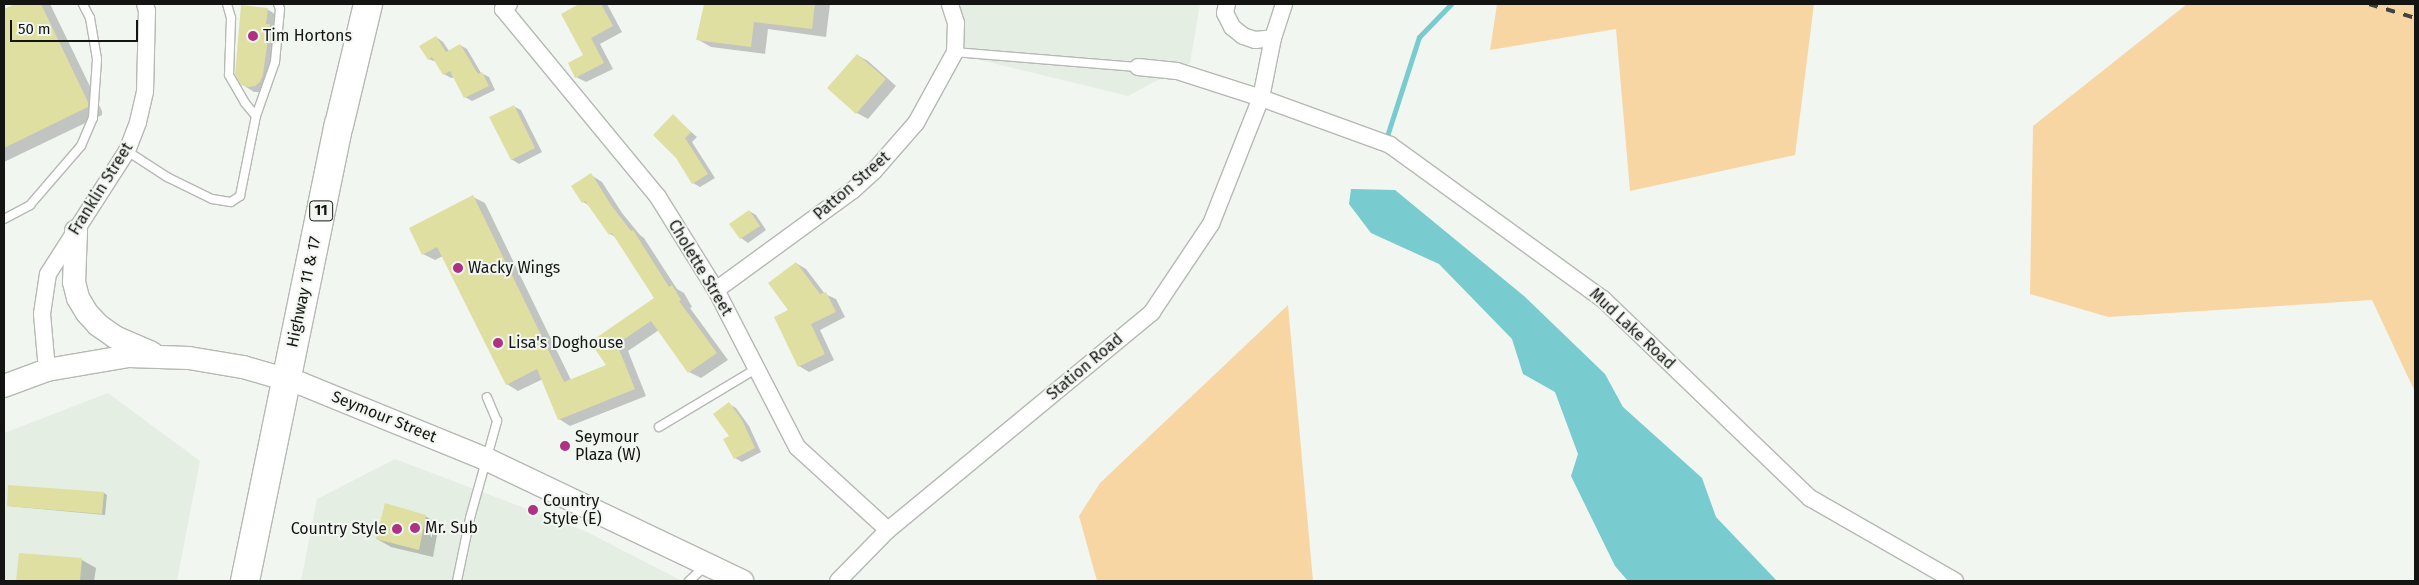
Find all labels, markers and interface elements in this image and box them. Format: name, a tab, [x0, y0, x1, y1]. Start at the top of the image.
scale bar	[12, 10, 140, 42]
text: 50 m	[18, 20, 51, 38]
place label: Tim Hortons	[263, 26, 352, 46]
marker: Tim Hortons	[247, 30, 259, 42]
street label: Franklin Street	[65, 139, 137, 239]
street label: Patton Street	[810, 148, 894, 224]
road number: 11	[308, 198, 334, 224]
street label: Cholette Street	[664, 217, 736, 319]
street label: Highway 11 & 17	[283, 235, 325, 349]
place label: Wacky Wings	[468, 258, 560, 278]
marker: Wacky Wings	[452, 262, 464, 274]
street label: Mud Lake Road	[1585, 284, 1679, 374]
street label: Station Road	[1043, 330, 1127, 404]
place label: Lisa's Doghouse	[508, 333, 624, 353]
marker: Lisa's Doghouse	[492, 337, 504, 349]
street label: Seymour Street	[329, 387, 439, 447]
place label: Seymour Plaza (W)	[575, 427, 641, 465]
marker: Seymour Plaza (W)	[559, 440, 571, 452]
place label: Country Style (E)	[543, 491, 602, 529]
marker: Country Style (E)	[527, 504, 539, 516]
place label: Mr. Sub	[425, 518, 478, 538]
place label: Country Style	[291, 519, 387, 539]
marker: Mr. Sub	[409, 522, 421, 534]
marker: Country Style	[391, 523, 403, 535]

